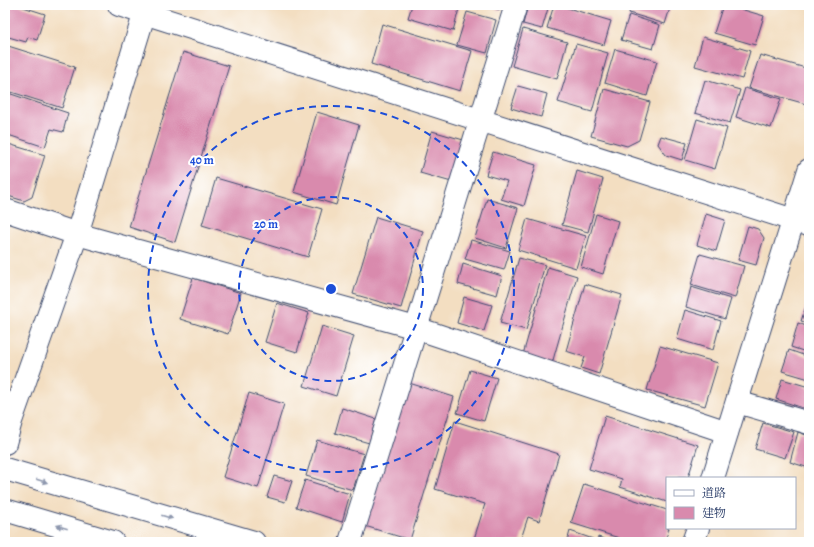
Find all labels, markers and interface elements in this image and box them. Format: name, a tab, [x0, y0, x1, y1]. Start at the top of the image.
text: 40 m	[190, 152, 214, 168]
text: 20 m	[254, 216, 278, 232]
centre of rings	[324, 282, 338, 296]
legend	[666, 477, 796, 529]
one-way arrow	[37, 478, 49, 484]
text: 道路	[702, 485, 726, 501]
text: 建物	[702, 505, 726, 521]
one-way arrow	[161, 514, 173, 520]
one-way arrow	[56, 524, 68, 530]

